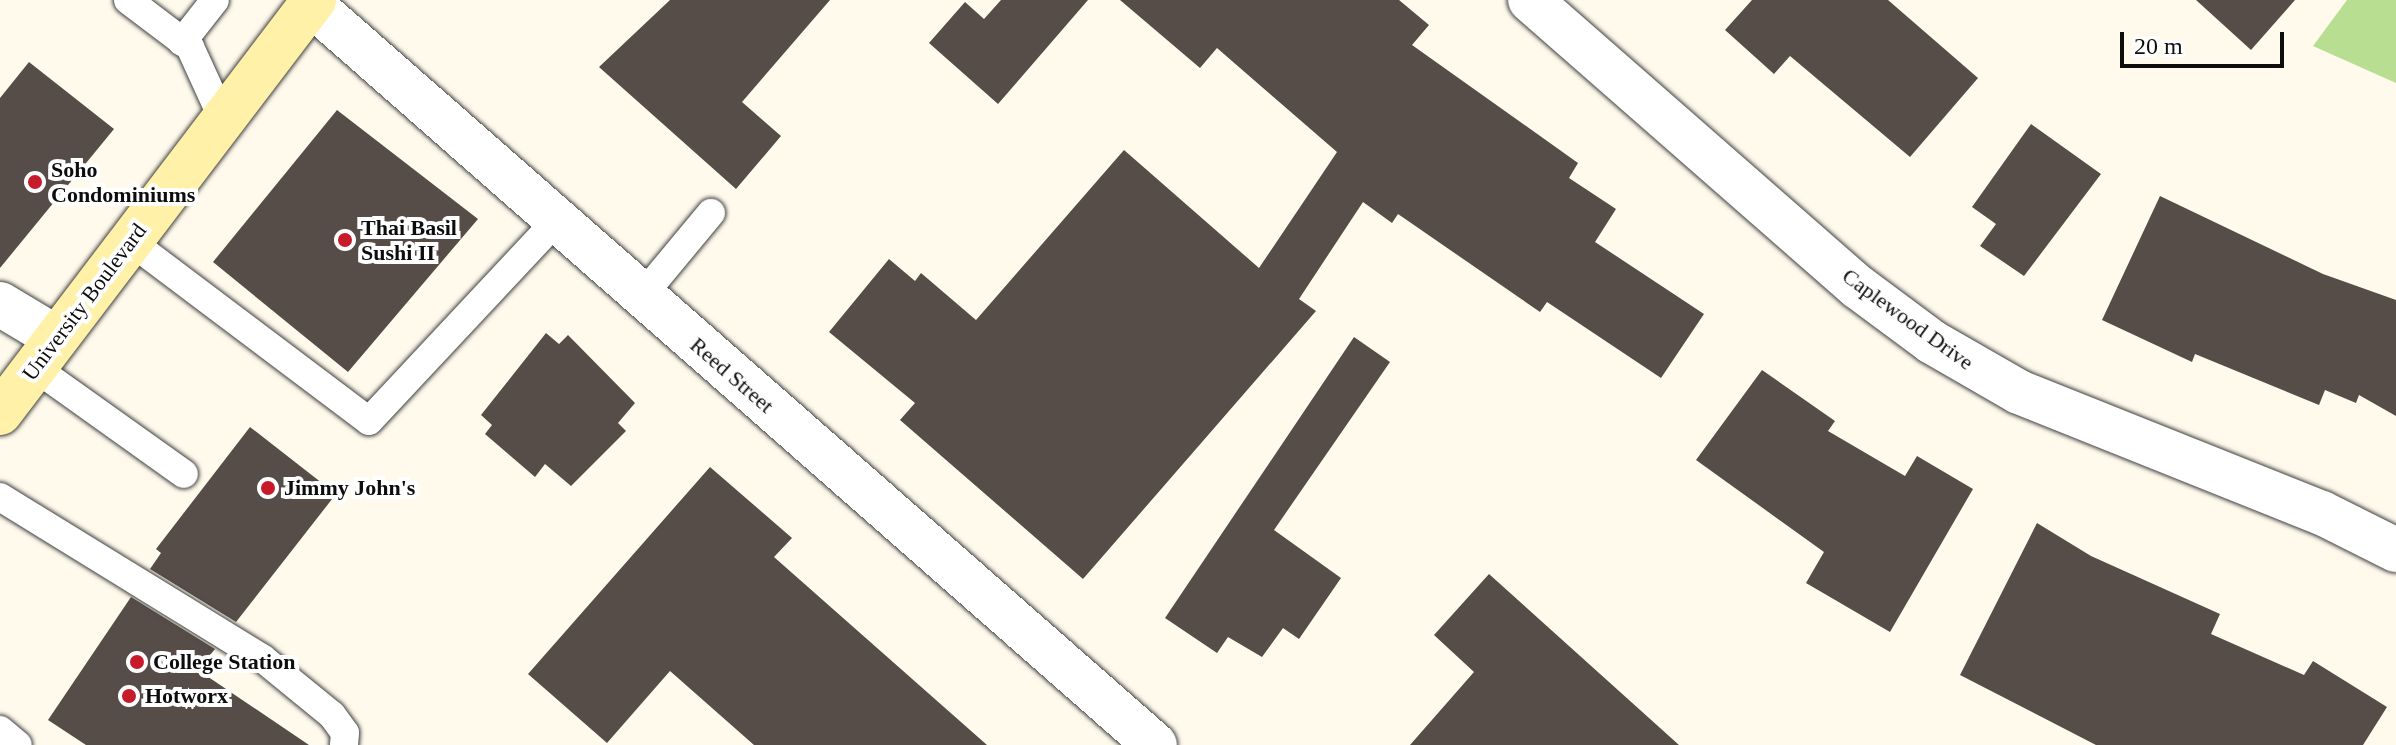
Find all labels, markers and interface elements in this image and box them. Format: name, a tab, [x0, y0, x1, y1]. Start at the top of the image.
scale bar	[2124, 16, 2288, 66]
text: 20 m	[2134, 33, 2183, 59]
place label: Soho Condominiums	[51, 156, 195, 208]
marker: Soho Condominiums	[26, 173, 44, 191]
place label: Thai Basil Sushi II	[361, 214, 457, 266]
street label: University Boulevard	[16, 218, 152, 386]
marker: Thai Basil Sushi II	[336, 231, 354, 249]
street label: Caplewood Drive	[1837, 263, 1979, 375]
street label: Reed Street	[685, 332, 779, 418]
place label: Jimmy John's	[284, 475, 415, 501]
marker: Jimmy John's	[259, 479, 277, 497]
place label: College Station	[153, 649, 295, 675]
marker: College Station	[128, 653, 146, 671]
place label: Hotworx	[145, 683, 228, 709]
marker: Hotworx	[120, 687, 138, 705]

